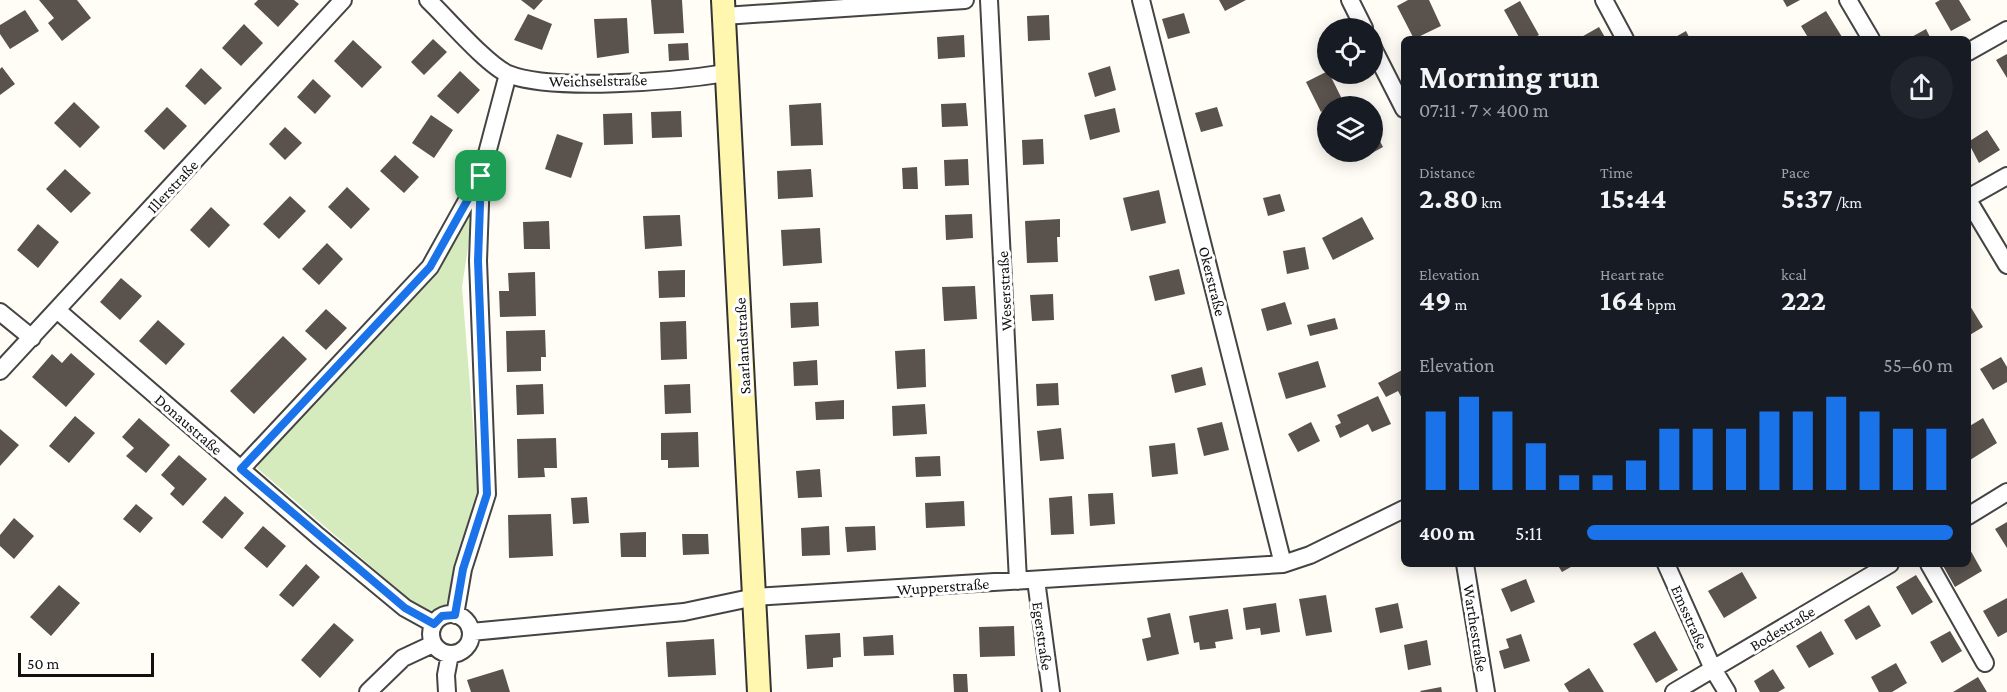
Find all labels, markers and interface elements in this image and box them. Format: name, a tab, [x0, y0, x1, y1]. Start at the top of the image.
map controls	[1317, 18, 1383, 162]
button: locate	[1317, 18, 1383, 84]
button: share	[1890, 56, 1953, 119]
text: Morning run	[1419, 58, 1600, 95]
street label: Weichselstraße	[549, 71, 647, 90]
button: layers	[1317, 96, 1383, 162]
text: 07:11 · 7 × 400 m	[1419, 99, 1549, 121]
pin	[455, 150, 506, 201]
street label: Illerstraße	[144, 156, 201, 216]
icon: arrive	[464, 159, 497, 192]
text: Distance	[1419, 164, 1475, 181]
text: Time	[1600, 164, 1633, 181]
text: Pace	[1781, 164, 1810, 181]
text: 2.80	[1419, 181, 1478, 214]
text: 15:44	[1600, 181, 1667, 214]
text: 5:37	[1781, 181, 1833, 214]
text: km	[1478, 194, 1502, 211]
text: /km	[1833, 194, 1862, 211]
street label: Okerstraße	[1196, 245, 1229, 318]
street label: Weserstraße	[994, 250, 1015, 331]
text: Elevation	[1419, 266, 1480, 283]
text: Heart rate	[1600, 266, 1664, 283]
text: kcal	[1781, 266, 1807, 283]
text: 49	[1419, 283, 1451, 316]
text: 164	[1600, 283, 1644, 316]
text: 222	[1781, 283, 1826, 316]
text: m	[1451, 296, 1467, 313]
text: bpm	[1644, 296, 1676, 313]
street label: Saarlandstraße	[731, 297, 754, 395]
text: Elevation	[1419, 354, 1495, 376]
text: 55–60 m	[1883, 354, 1953, 376]
street label: Donaustraße	[152, 391, 226, 458]
text: 400 m	[1419, 522, 1475, 544]
text: 5:11	[1515, 522, 1542, 544]
street label: Wupperstraße	[896, 575, 990, 599]
street label: Warthestraße	[1460, 583, 1491, 673]
street label: Emsstraße	[1668, 583, 1711, 652]
street label: Egerstraße	[1028, 601, 1056, 672]
street label: Bodestraße	[1747, 602, 1818, 654]
scale bar	[18, 650, 154, 678]
text: 50 m	[27, 655, 59, 672]

